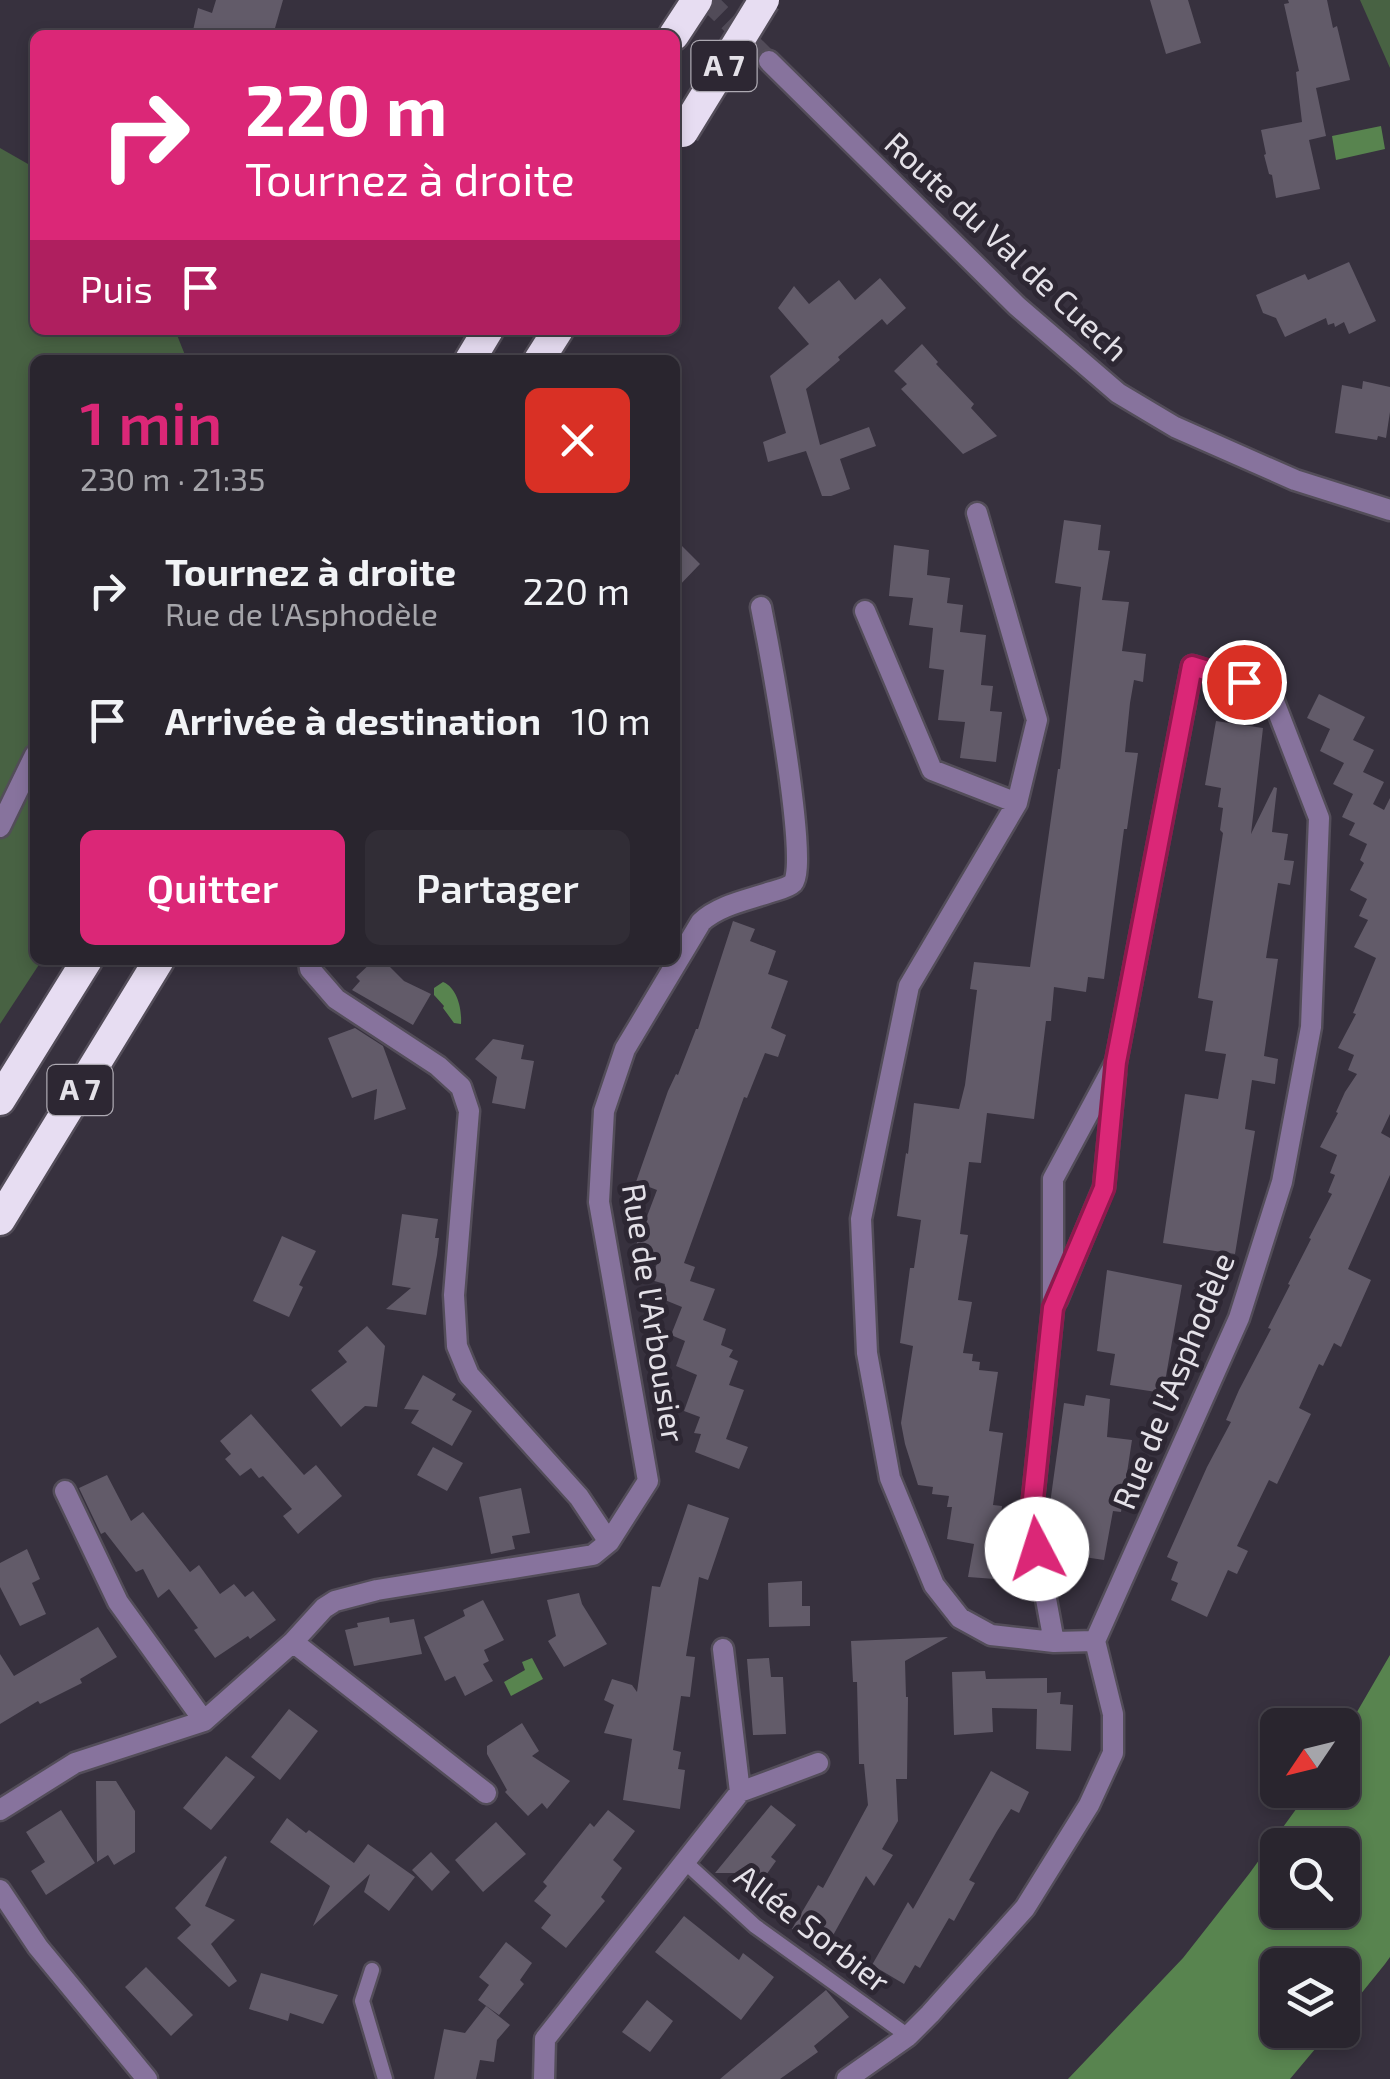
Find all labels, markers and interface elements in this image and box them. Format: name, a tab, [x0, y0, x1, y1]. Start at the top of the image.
road number: A 7	[692, 41, 756, 91]
text: 220 m	[245, 66, 447, 150]
icon: right	[80, 70, 210, 200]
street label: Route du Val de Cuech	[878, 123, 1137, 368]
text: Tournez à droite	[245, 151, 575, 205]
icon: arrive	[173, 260, 228, 315]
text: Puis	[80, 265, 153, 311]
text: 1 min	[80, 385, 222, 457]
button: close	[525, 388, 630, 493]
text: 230 m · 21:35	[80, 459, 265, 497]
text: Tournez à droite	[165, 548, 456, 594]
icon: right	[80, 563, 135, 618]
text: 220 m	[523, 567, 630, 613]
text: Rue de l'Asphodèle	[165, 594, 438, 632]
pin	[1202, 640, 1287, 725]
icon: arrive	[1217, 655, 1272, 710]
icon: arrive	[80, 693, 135, 748]
text: Arrivée à destination	[165, 697, 541, 743]
text: 10 m	[571, 697, 651, 743]
button: Quitter	[80, 830, 345, 945]
button: Partager	[365, 830, 630, 945]
road number: A 7	[48, 1065, 112, 1115]
street label: Rue de l'Arbousier	[616, 1181, 694, 1445]
street label: Rue de l'Asphodèle	[1103, 1247, 1241, 1514]
position arrow	[985, 1497, 1089, 1601]
north arrow	[1260, 1708, 1360, 1808]
map controls	[1260, 1708, 1360, 2048]
button: search	[1260, 1828, 1360, 1928]
street label: Allée Sorbier	[728, 1855, 898, 2000]
button: layers	[1260, 1948, 1360, 2048]

